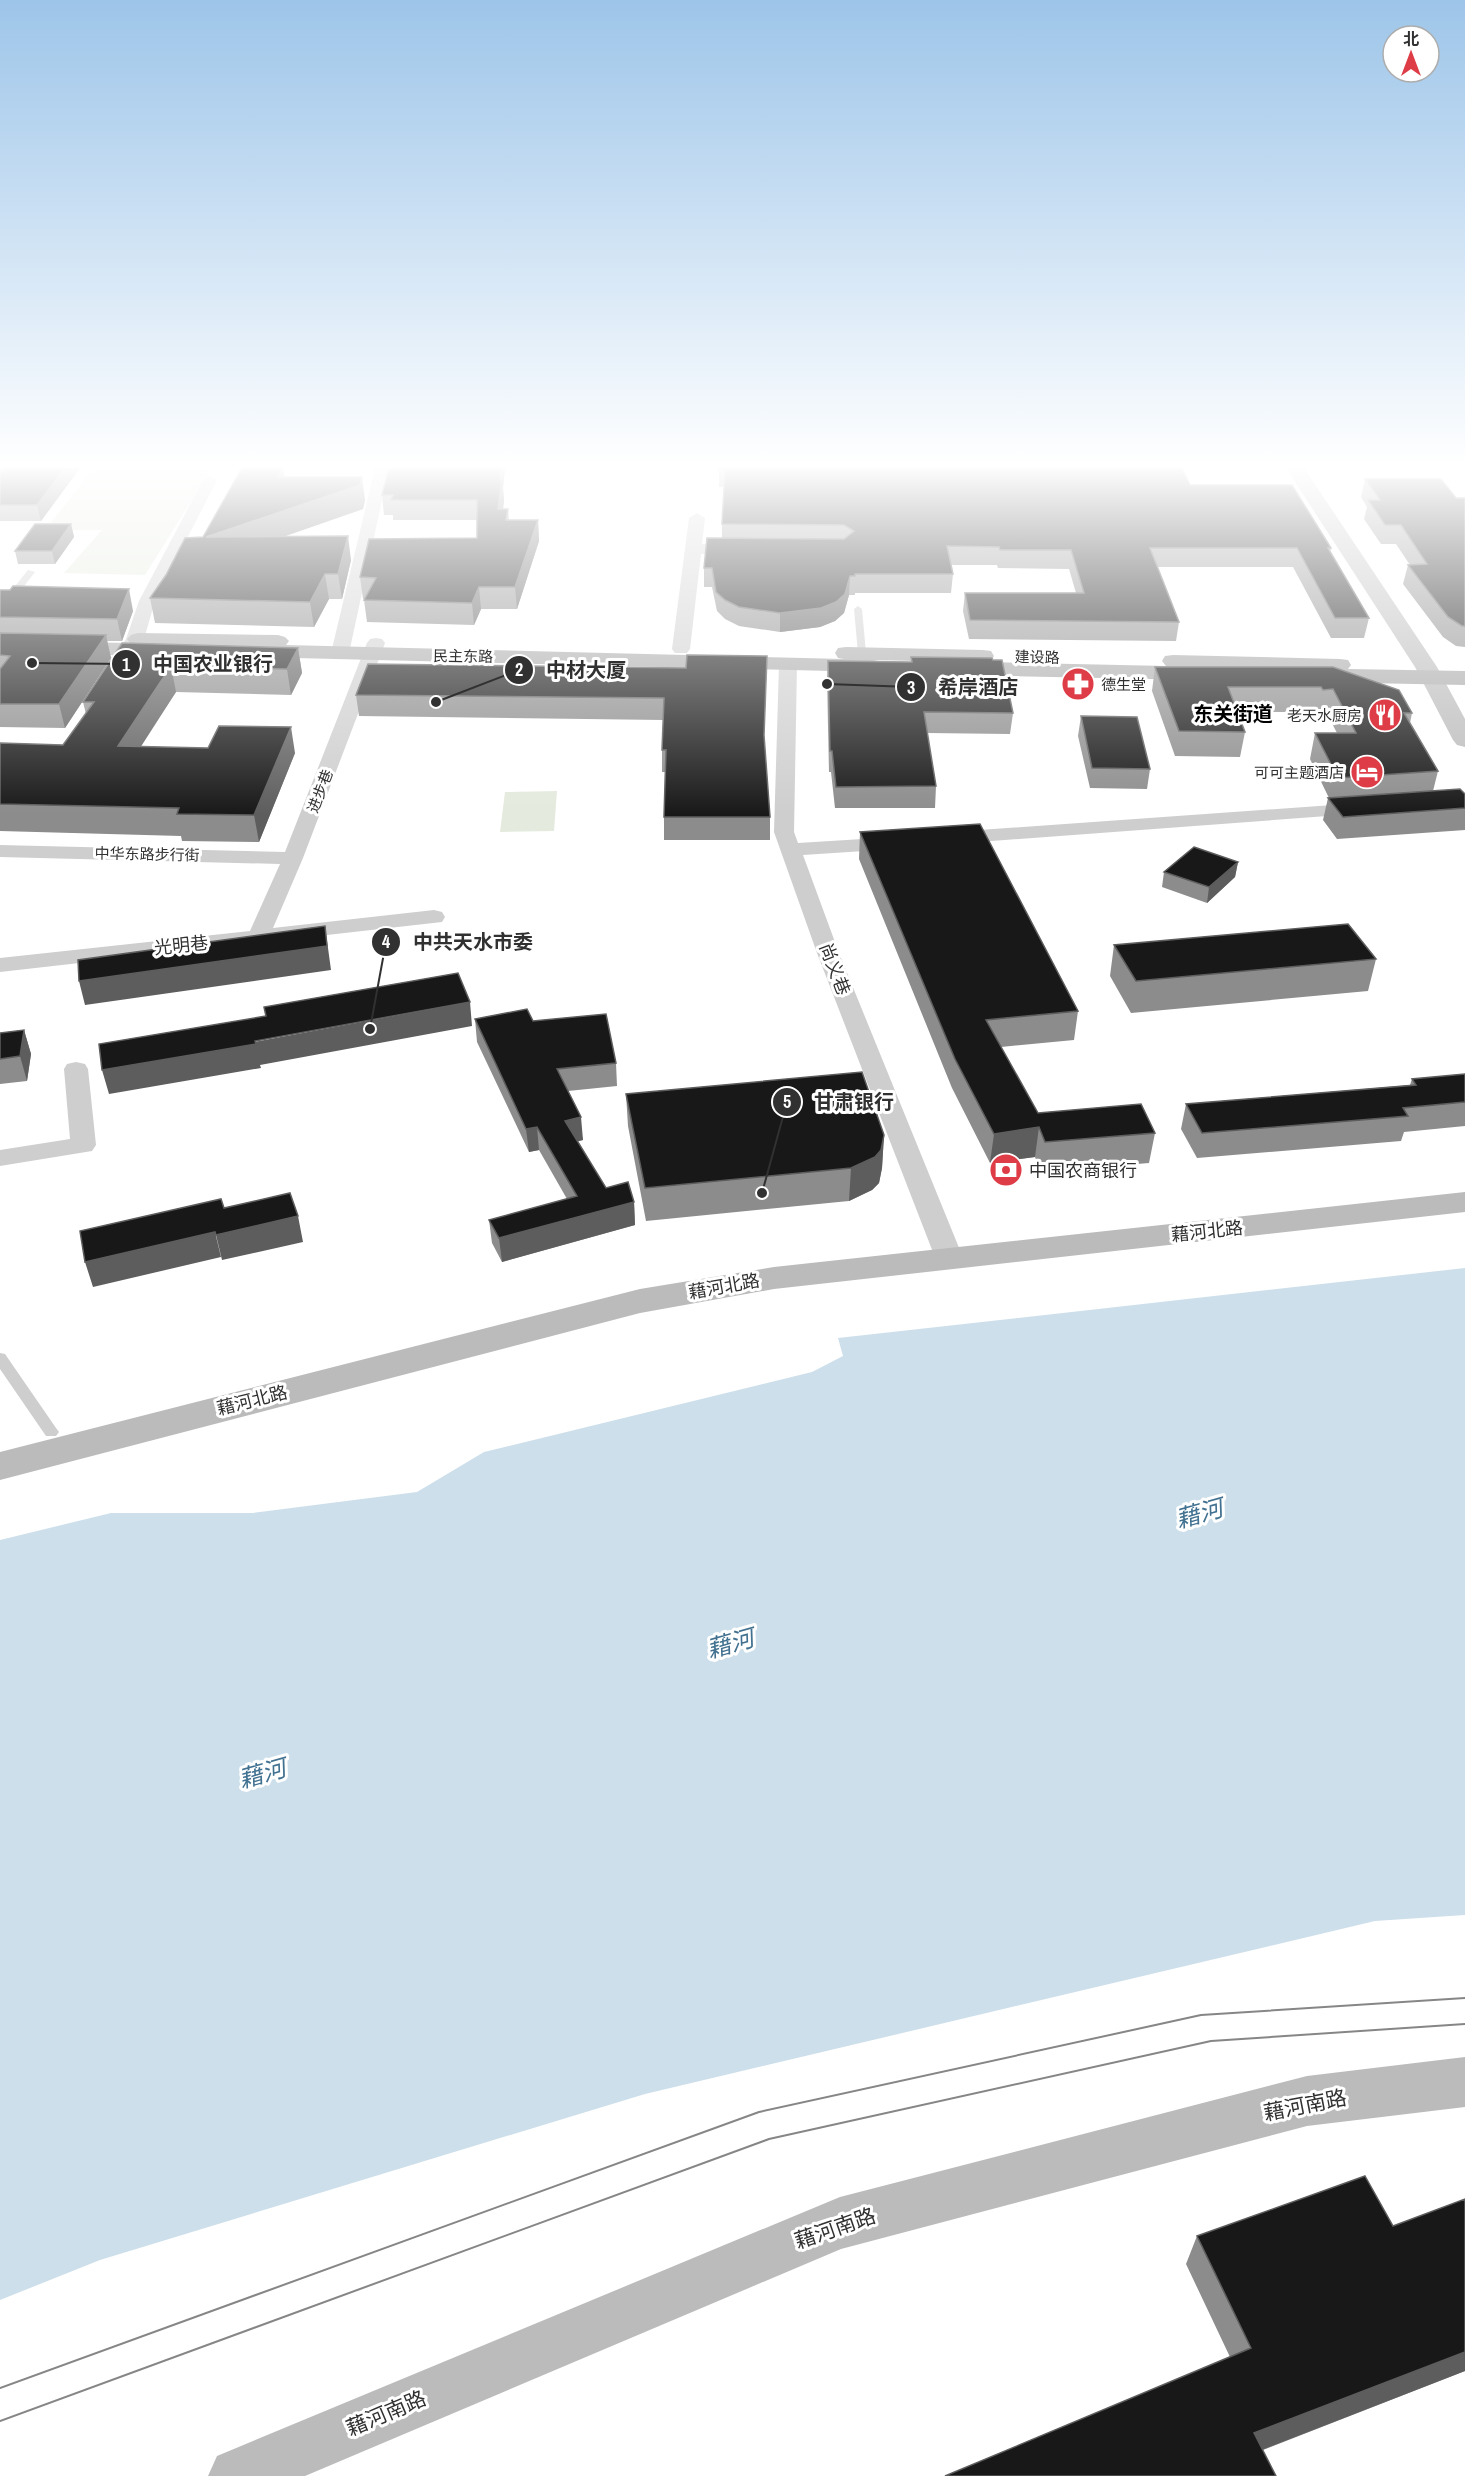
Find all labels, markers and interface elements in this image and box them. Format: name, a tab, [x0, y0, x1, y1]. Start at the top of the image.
north arrow	[1381, 24, 1441, 84]
text: 北	[1403, 28, 1419, 50]
callout: 中国农业银行	[111, 645, 285, 683]
street label: 民主东路	[433, 645, 493, 667]
street label: 建设路	[1014, 646, 1060, 668]
text: 中国农业银行	[153, 650, 273, 677]
callout: 中材大厦	[504, 651, 638, 689]
text: 1	[122, 652, 131, 677]
text: 中材大厦	[546, 656, 626, 683]
text: 2	[515, 657, 523, 682]
pharmacy icon: 德生堂	[1060, 666, 1096, 702]
callout: 希岸酒店	[896, 668, 1030, 706]
text: 希岸酒店	[938, 673, 1018, 700]
place label: 德生堂	[1101, 674, 1146, 695]
text: 3	[907, 675, 915, 700]
restaurant icon: 老天水厨房	[1367, 697, 1403, 733]
district label: 东关街道	[1193, 700, 1273, 727]
place label: 老天水厨房	[1287, 705, 1362, 726]
hotel icon: 可可主题酒店	[1349, 754, 1385, 790]
place label: 可可主题酒店	[1254, 762, 1344, 783]
street label: 进步巷	[302, 766, 338, 816]
street label: 中华东路步行街	[94, 843, 200, 865]
callout: 中共天水市委	[371, 923, 545, 961]
text: 中共天水市委	[413, 928, 533, 955]
text: 4	[382, 929, 391, 954]
street label: 光明巷	[153, 930, 209, 960]
street label: 尚义巷	[814, 939, 856, 999]
callout: 甘肃银行	[772, 1083, 906, 1121]
text: 甘肃银行	[814, 1088, 894, 1115]
text: 5	[783, 1089, 791, 1114]
bank icon: 中国农商银行	[988, 1152, 1024, 1188]
place label: 中国农商银行	[1029, 1158, 1137, 1183]
street label: 藉河北路	[1170, 1215, 1244, 1247]
street label: 藉河北路	[686, 1267, 762, 1305]
street label: 藉河北路	[214, 1379, 290, 1421]
water label: 藉河	[1172, 1490, 1230, 1535]
water label: 藉河	[703, 1620, 761, 1665]
water label: 藉河	[235, 1750, 293, 1795]
street label: 藉河南路	[1261, 2083, 1349, 2127]
street label: 藉河南路	[791, 2201, 879, 2255]
street label: 藉河南路	[342, 2383, 430, 2443]

